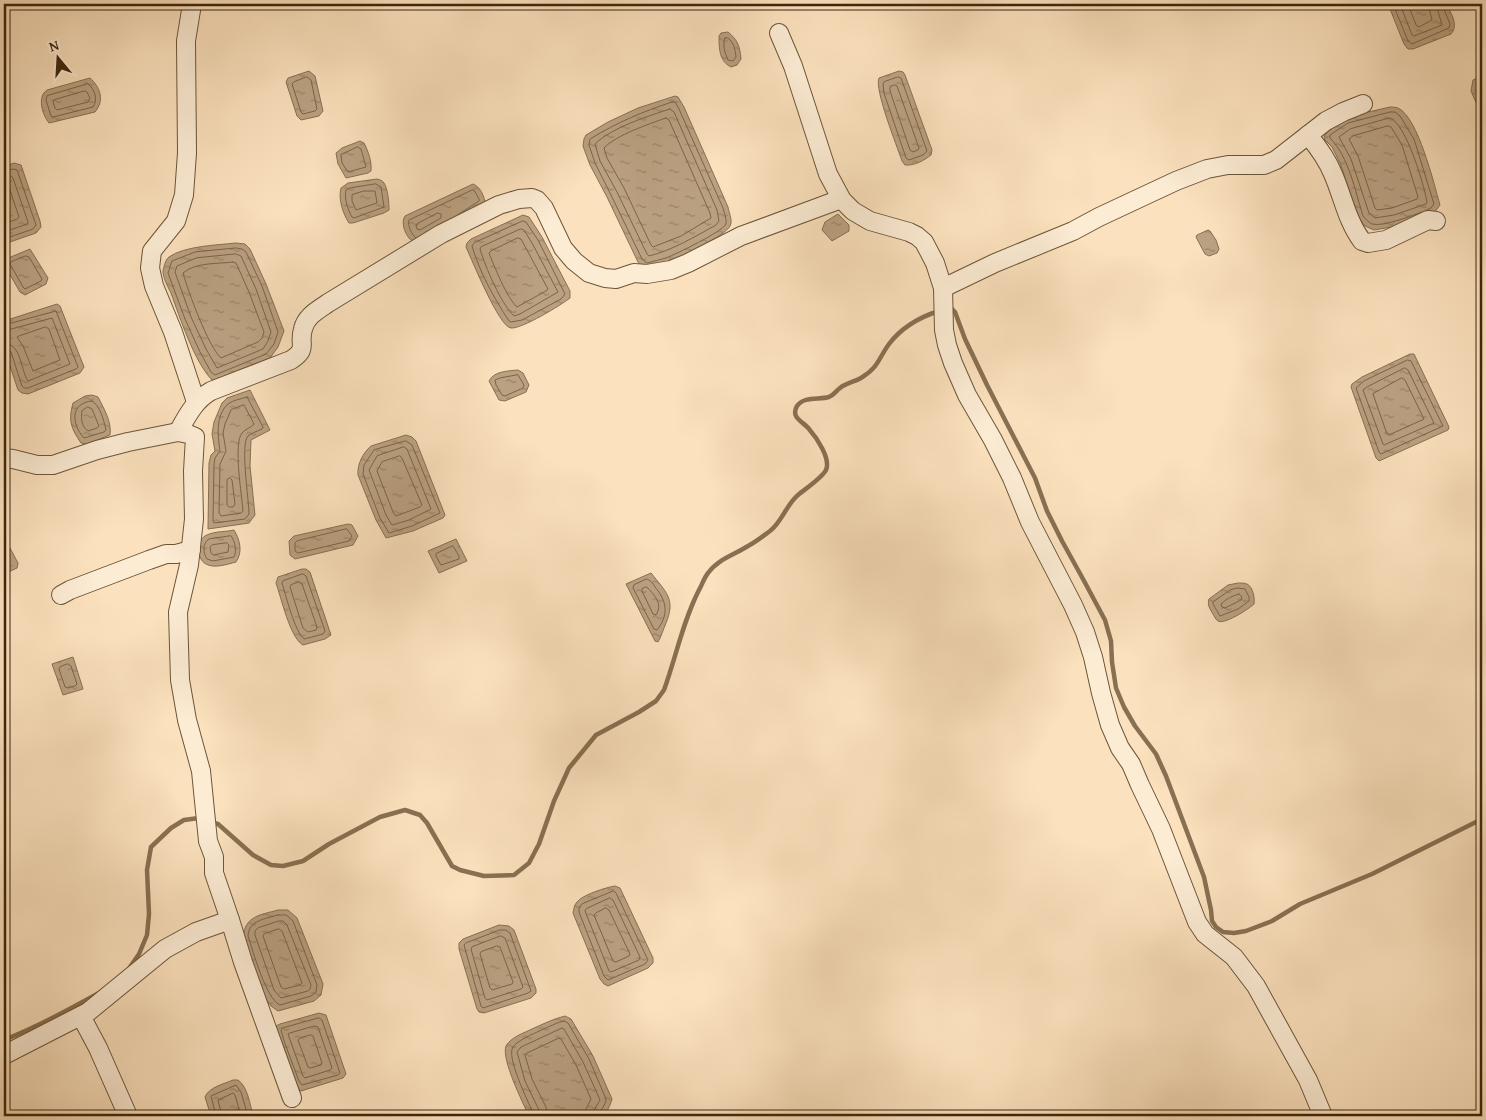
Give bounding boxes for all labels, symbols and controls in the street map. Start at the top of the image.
north arrow [32,32,82,82]
text: N [46,34,62,57]

